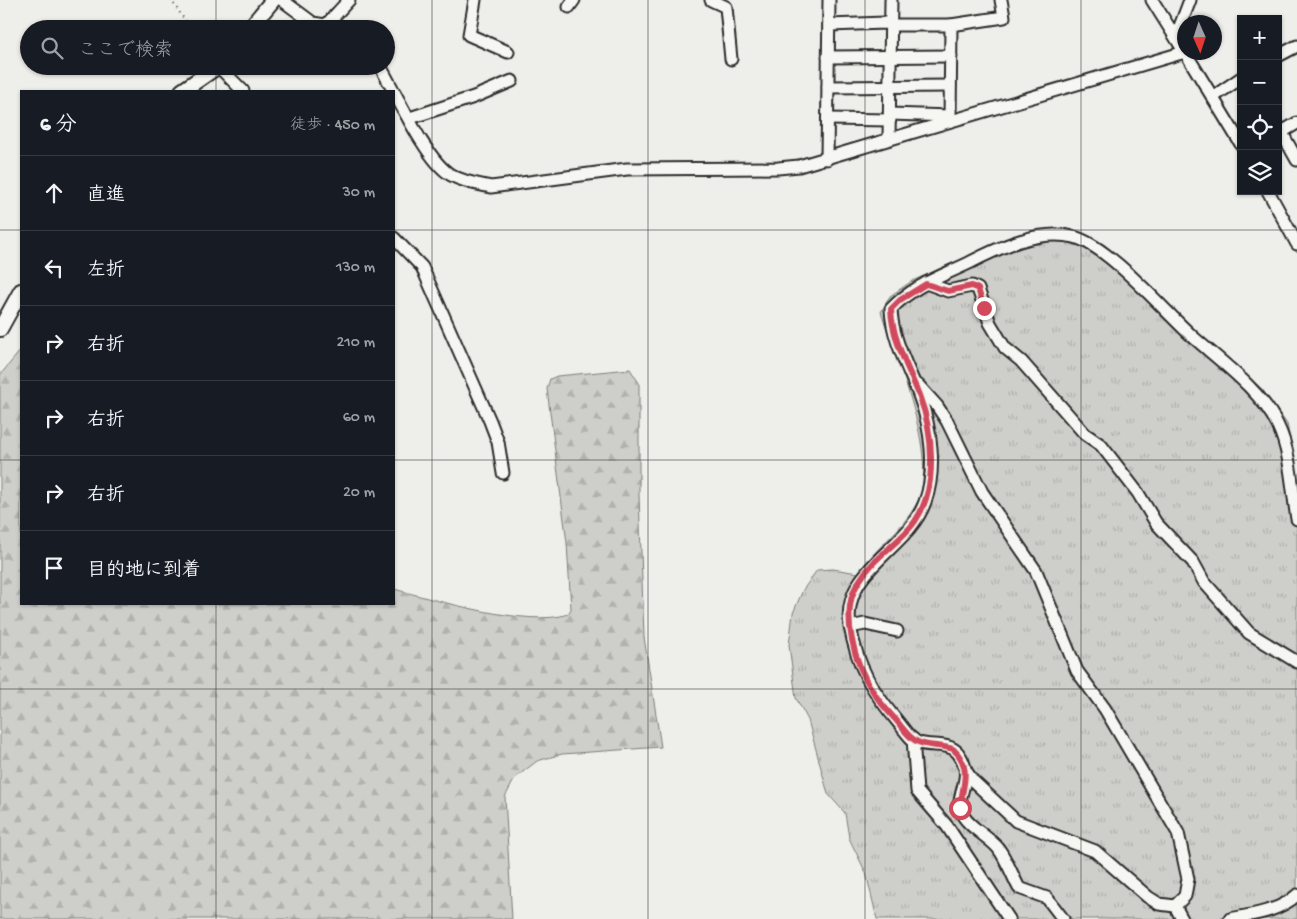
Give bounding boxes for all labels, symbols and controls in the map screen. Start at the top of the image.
north arrow [1177,15,1222,60]
map controls [1237,15,1282,195]
button: + [1237,15,1282,60]
search box [20,20,395,75]
icon: search [38,34,66,62]
text: ここで検索 [78,40,173,63]
button: − [1237,60,1282,105]
button: locate [1237,105,1282,150]
text: 6 分 [40,114,77,139]
text: 徒歩 · 450 m [290,117,375,136]
button: layers [1237,150,1282,195]
icon: ahead [40,179,68,207]
text: 30 m [342,184,375,203]
text: 直進 [87,185,125,208]
icon: left [40,254,68,282]
text: 130 m [336,259,375,278]
text: 左折 [87,260,125,283]
route end [973,297,996,320]
icon: right [40,329,68,357]
text: 210 m [336,334,375,353]
text: 右折 [87,335,125,358]
icon: right [40,404,68,432]
text: 60 m [343,409,375,428]
text: 右折 [87,410,125,433]
icon: right [40,479,68,507]
text: 20 m [343,484,375,503]
text: 右折 [87,485,125,508]
icon: arrive [40,554,68,582]
text: 目的地に到着 [87,560,201,583]
route start [949,797,972,820]

